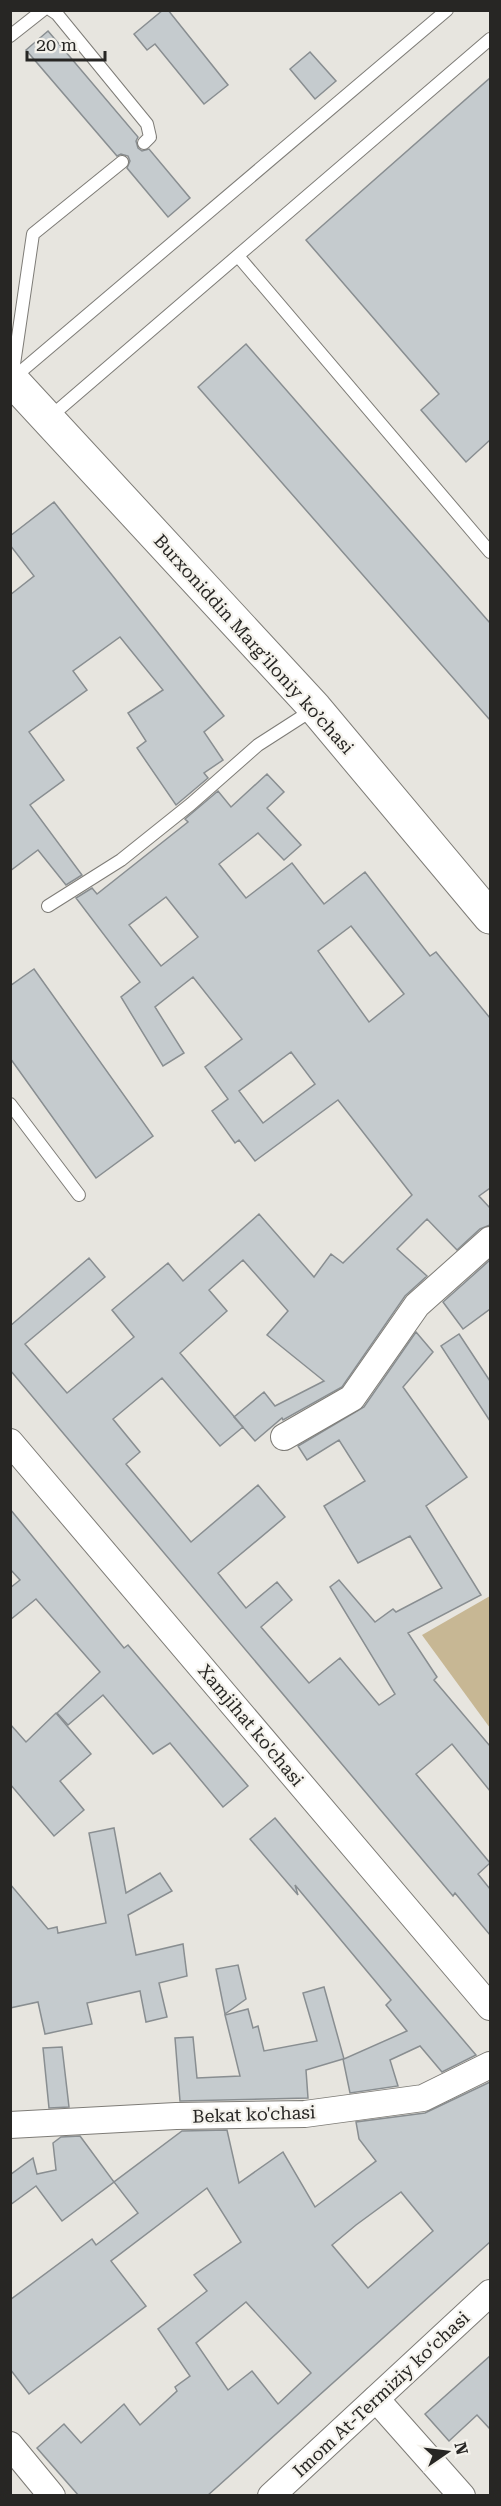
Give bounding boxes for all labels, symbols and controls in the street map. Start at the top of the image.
scale bar [27,24,105,62]
text: 20 m [36,34,77,55]
street label: Burxoniddin Marg’iloniy ko’chasi [150,530,358,758]
street label: Xamjihat ko'chasi [194,1660,308,1790]
street label: Bekat ko'chasi [192,2101,316,2127]
street label: Imom At-Termiziy koʻchasi [289,2307,474,2481]
north arrow [417,2422,477,2482]
text: N [450,2440,472,2457]

